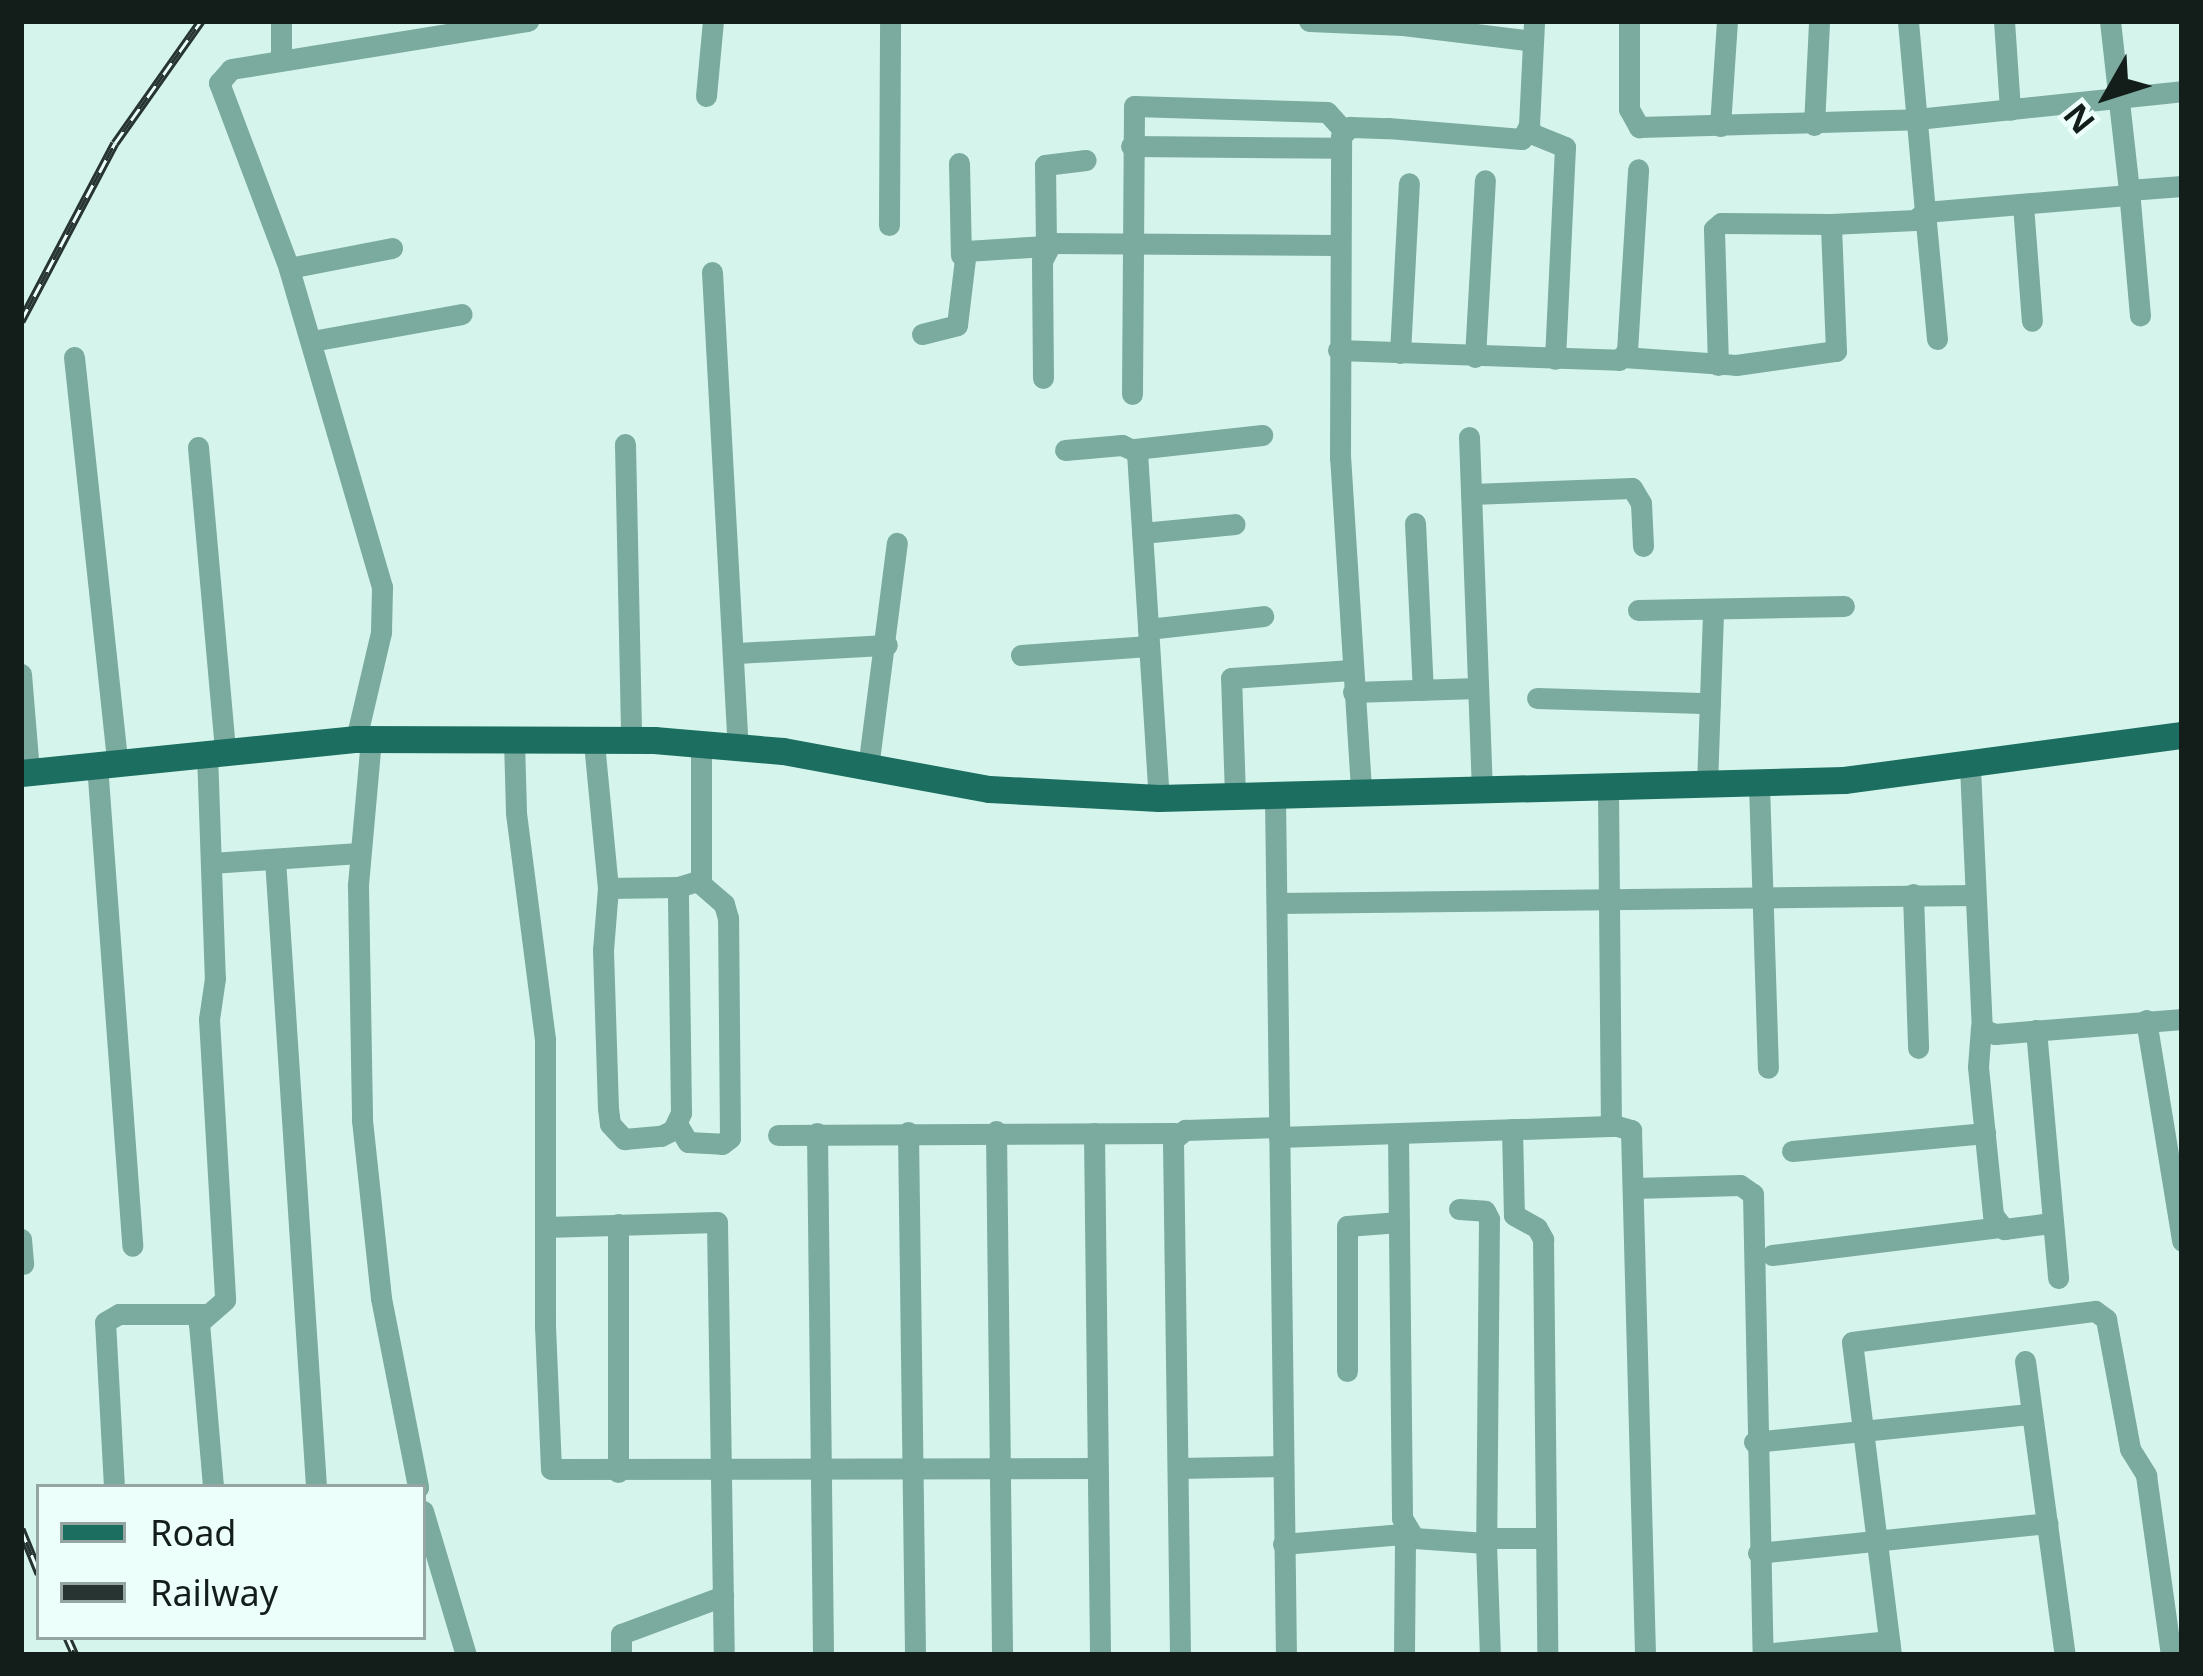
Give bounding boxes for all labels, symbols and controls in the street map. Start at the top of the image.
north arrow [2047,36,2167,156]
text: N [2053,94,2105,144]
legend [36,1484,426,1640]
text: Road [150,1508,237,1557]
text: Railway [150,1568,278,1617]

